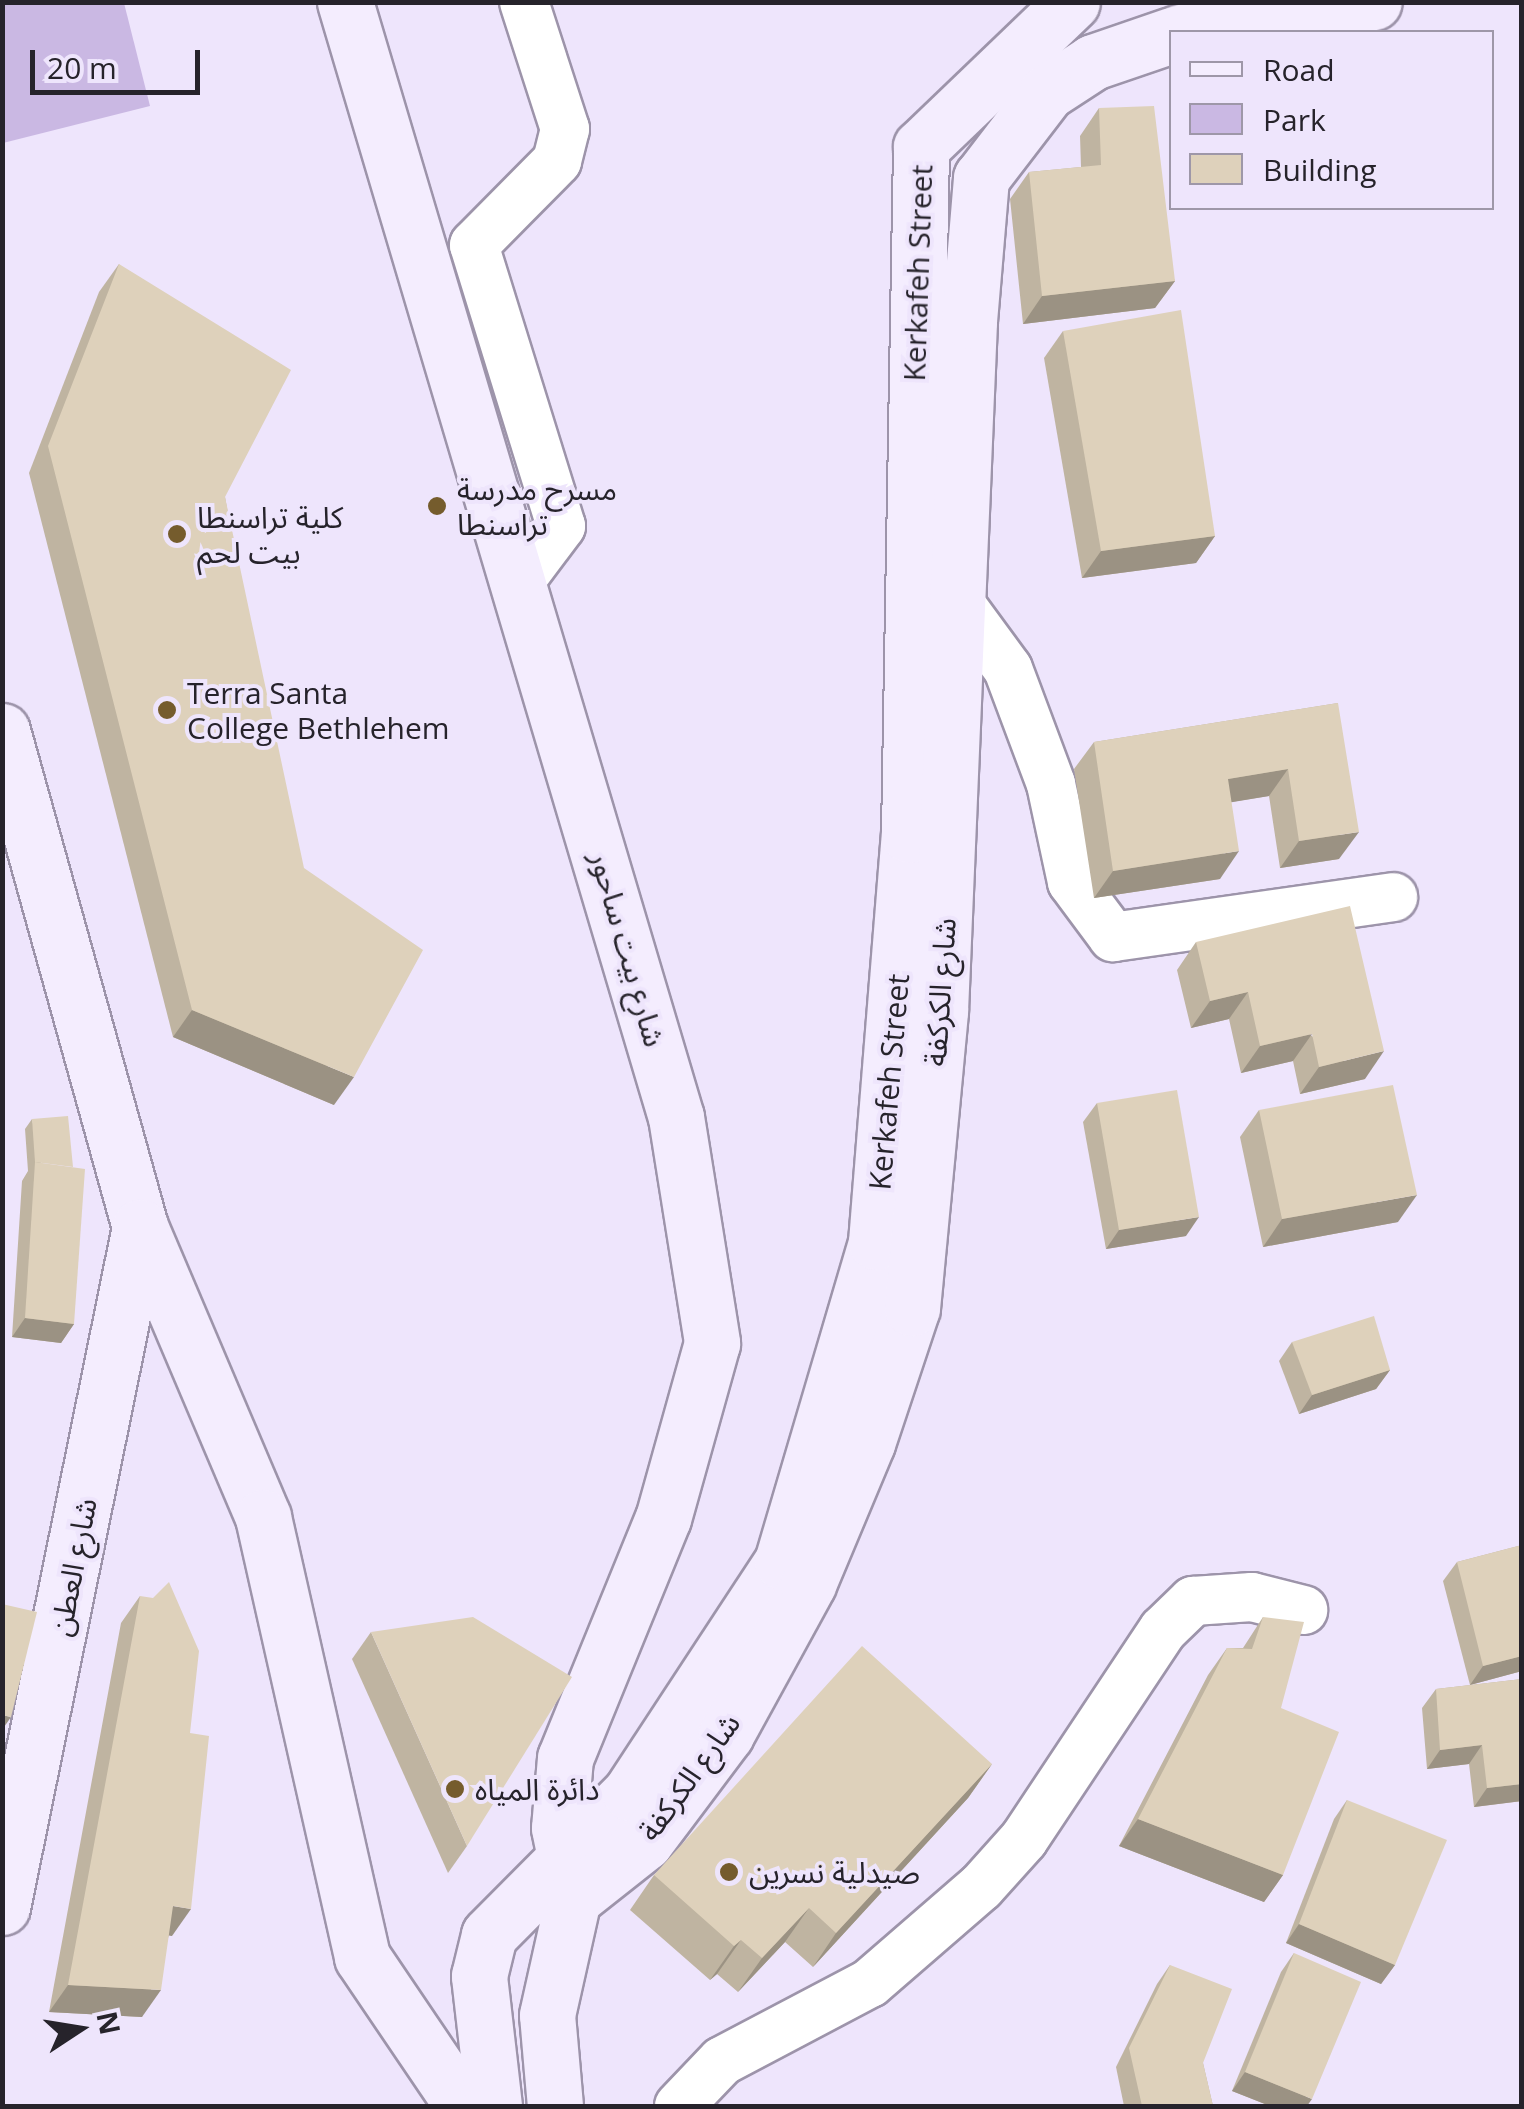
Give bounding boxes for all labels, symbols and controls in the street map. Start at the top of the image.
scale bar [35,30,205,92]
legend [1169,30,1494,210]
text: 20 m [47,47,117,88]
text: Road [1263,49,1335,90]
text: Park [1263,99,1326,140]
text: Building [1263,149,1377,190]
street label: Kerkafeh Street [896,164,940,382]
place label: مسرح مدرسة تراسنطا [457,471,617,542]
marker: مسرح مدرسة تراسنطا [426,495,448,517]
place label: كلية تراسنطا بيت لحم [197,499,343,570]
marker: كلية تراسنطا بيت لحم [166,523,188,545]
place label: Terra Santa College Bethlehem [187,675,450,746]
marker: Terra Santa College Bethlehem [156,699,178,721]
street label: شارع بيت ساحور [583,847,673,1051]
street label: شارع الكركفة [917,916,963,1068]
street label: Kerkafeh Street [862,972,916,1192]
street label: شارع العطن [42,1495,104,1639]
street label: شارع الكركفة [631,1706,747,1848]
place label: دائرة المياه [475,1771,599,1807]
marker: دائرة المياه [444,1778,466,1800]
place label: صيدلية نسرين [749,1854,920,1890]
marker: صيدلية نسرين [718,1861,740,1883]
north arrow [30,1979,130,2079]
text: N [88,2008,130,2038]

